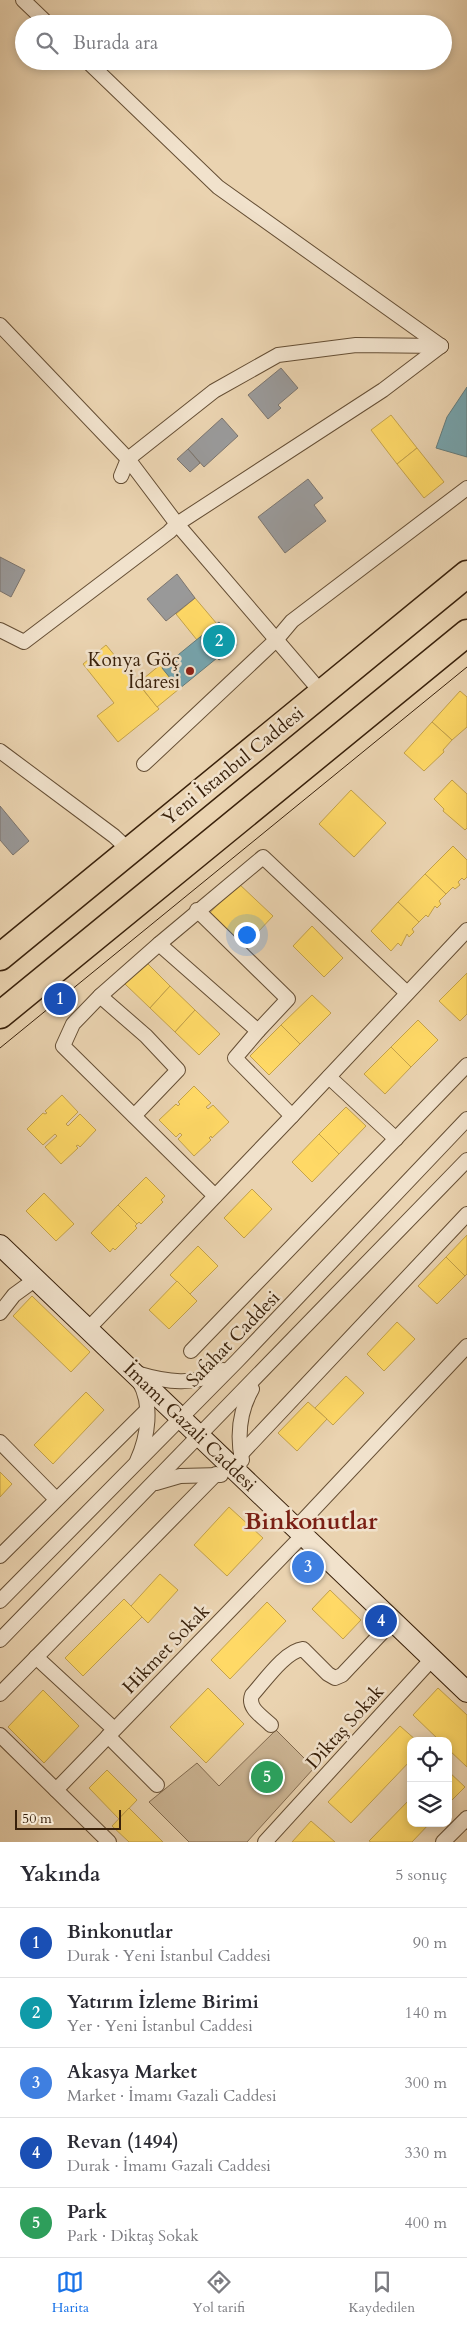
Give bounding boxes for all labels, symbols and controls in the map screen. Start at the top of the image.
search box [15,15,452,70]
icon: search [33,29,61,57]
text: Burada ara [73,30,158,56]
pin: 2 [203,622,235,660]
place label: Konya Göç İdaresi [87,647,180,695]
marker: Konya Göç İdaresi [184,665,196,677]
street label: Yeni İstanbul Caddesi [157,701,309,831]
your location [234,922,260,948]
pin: 1 [44,980,76,1018]
street label: Safahat Caddesi [180,1285,286,1393]
street label: İmamı Gazali Caddesi [118,1357,262,1497]
district label: Binkonutlar [244,1505,378,1538]
pin: 3 [292,1548,324,1586]
street label: Hikmet Sokak [117,1598,216,1700]
pin: 4 [365,1602,397,1640]
street label: Diktaş Sokak [300,1679,390,1775]
map controls [407,1737,452,1827]
button: locate [407,1737,452,1782]
pin: 5 [251,1758,283,1796]
button: layers [407,1782,452,1827]
scale bar [15,1807,121,1830]
text: 50 m [22,1809,52,1828]
text: Yakında [20,1860,100,1889]
text: 5 sonuç [395,1864,447,1886]
text: Binkonutlar [67,1919,173,1945]
text: 1 [32,1932,40,1954]
text: 90 m [413,1932,447,1954]
text: Durak · Yeni İstanbul Caddesi [67,1945,271,1967]
text: Yatırım İzleme Birimi [67,1989,259,2015]
text: 2 [32,2002,40,2024]
text: 140 m [405,2002,447,2024]
text: Yer · Yeni İstanbul Caddesi [67,2015,253,2037]
text: Akasya Market [67,2059,197,2085]
text: 3 [32,2072,40,2094]
text: 300 m [405,2072,447,2094]
text: Market · İmamı Gazali Caddesi [67,2085,276,2107]
text: Revan (1494) [67,2129,179,2155]
text: 4 [32,2142,40,2164]
text: 330 m [405,2142,447,2164]
text: Durak · İmamı Gazali Caddesi [67,2155,271,2177]
text: Park [67,2199,107,2225]
text: 5 [32,2212,40,2234]
text: 400 m [405,2212,447,2234]
text: Park · Diktaş Sokak [67,2225,199,2247]
tab: Harita [52,2268,89,2317]
tab: Yol tarifi [192,2268,245,2317]
tab: Kaydedilen [348,2268,415,2317]

